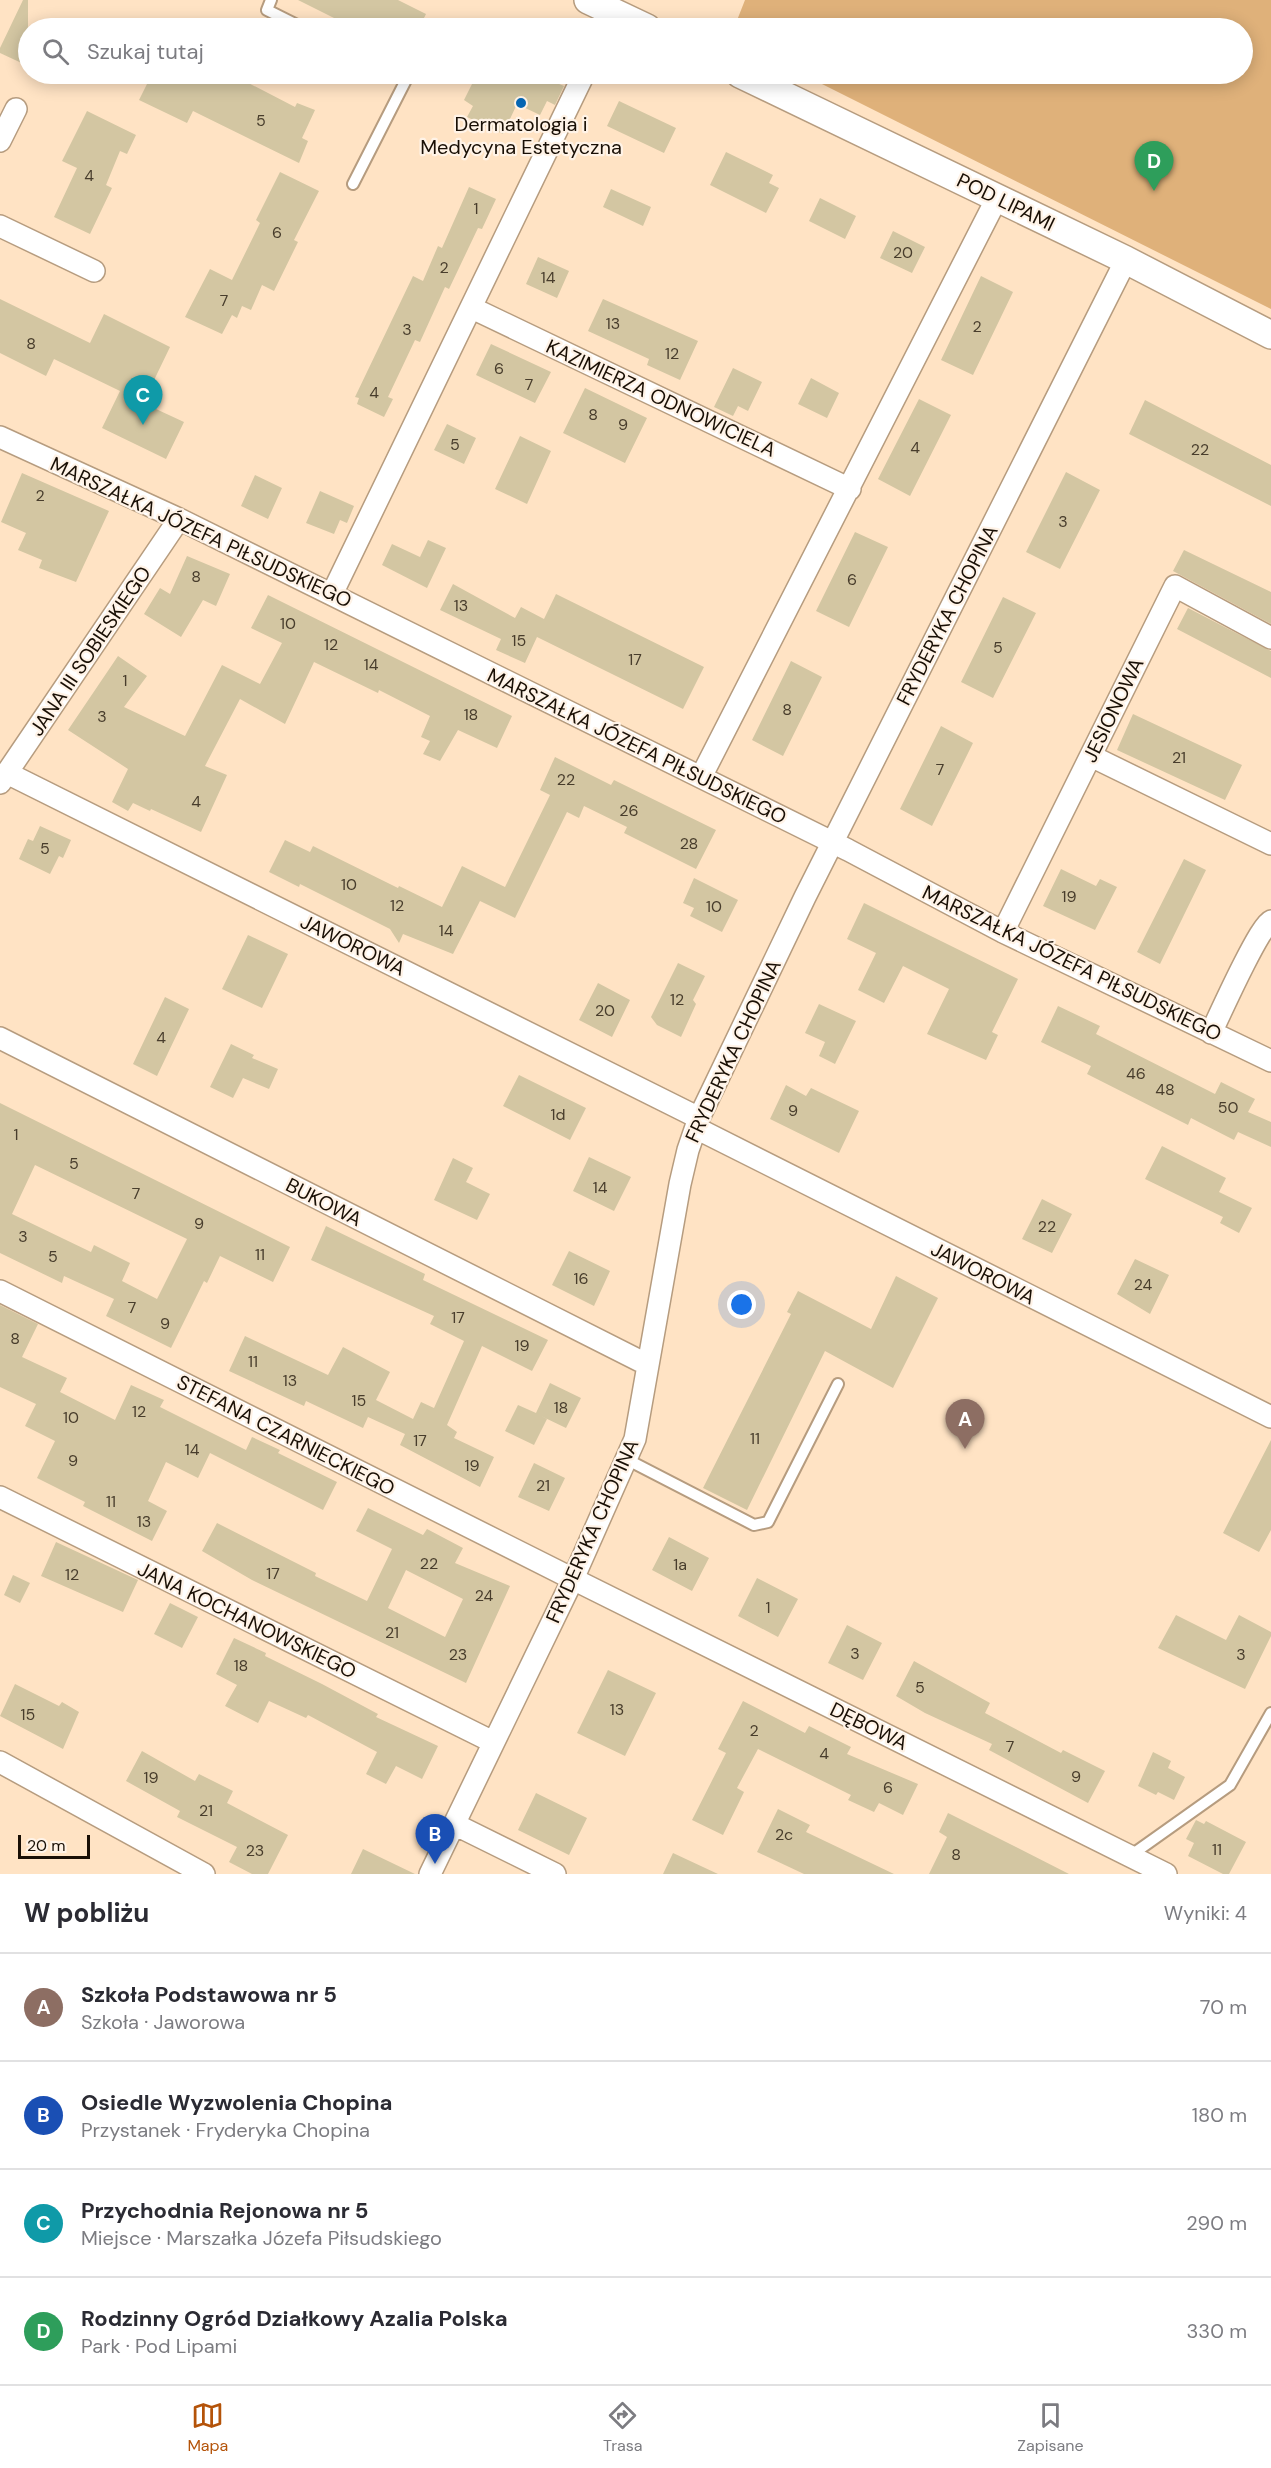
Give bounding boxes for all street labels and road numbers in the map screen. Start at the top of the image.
street label: POD LIPAMI [953,167,1059,237]
street label: KAZIMIERZA ODNOWICIELA [542,333,780,463]
street label: MARSZAŁKA JÓZEFA PIŁSUDSKIEGO [46,451,356,613]
street label: FRYDERYKA CHOPINA [890,521,1004,709]
street label: JANA III SOBIESKIEGO [23,561,157,741]
street label: JESIONOWA [1077,653,1149,767]
street label: MARSZAŁKA JÓZEFA PIŁSUDSKIEGO [483,662,791,830]
street label: MARSZAŁKA JÓZEFA PIŁSUDSKIEGO [918,879,1226,1047]
street label: JAWOROWA [296,908,410,982]
street label: FRYDERYKA CHOPINA [679,955,787,1147]
street label: BUKOWA [281,1172,367,1232]
street label: JAWOROWA [926,1236,1040,1310]
street label: STEFANA CZARNIECKIEGO [172,1369,400,1501]
street label: FRYDERYKA CHOPINA [540,1435,644,1627]
street label: JANA KOCHANOWSKIEGO [133,1556,361,1684]
street label: DĘBOWA [826,1696,912,1756]

